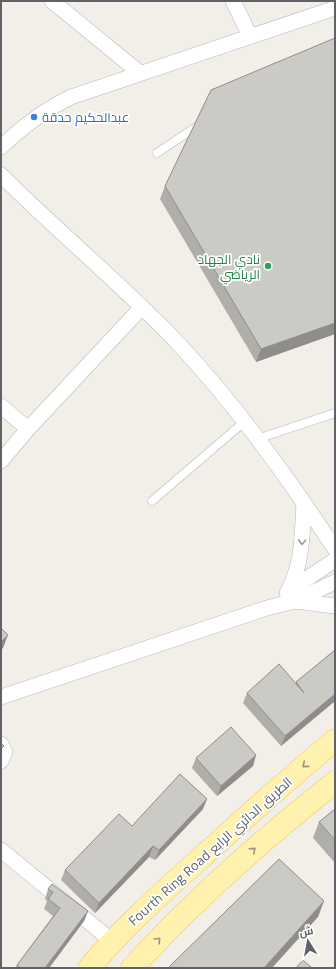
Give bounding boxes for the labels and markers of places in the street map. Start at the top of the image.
place label: عبدالحكيم حدقة [42,108,129,127]
marker: عبدالحكيم حدقة [29,112,39,122]
place label: نادي الجهاد الرياضي [198,250,260,285]
marker: نادي الجهاد الرياضي [263,261,273,271]

